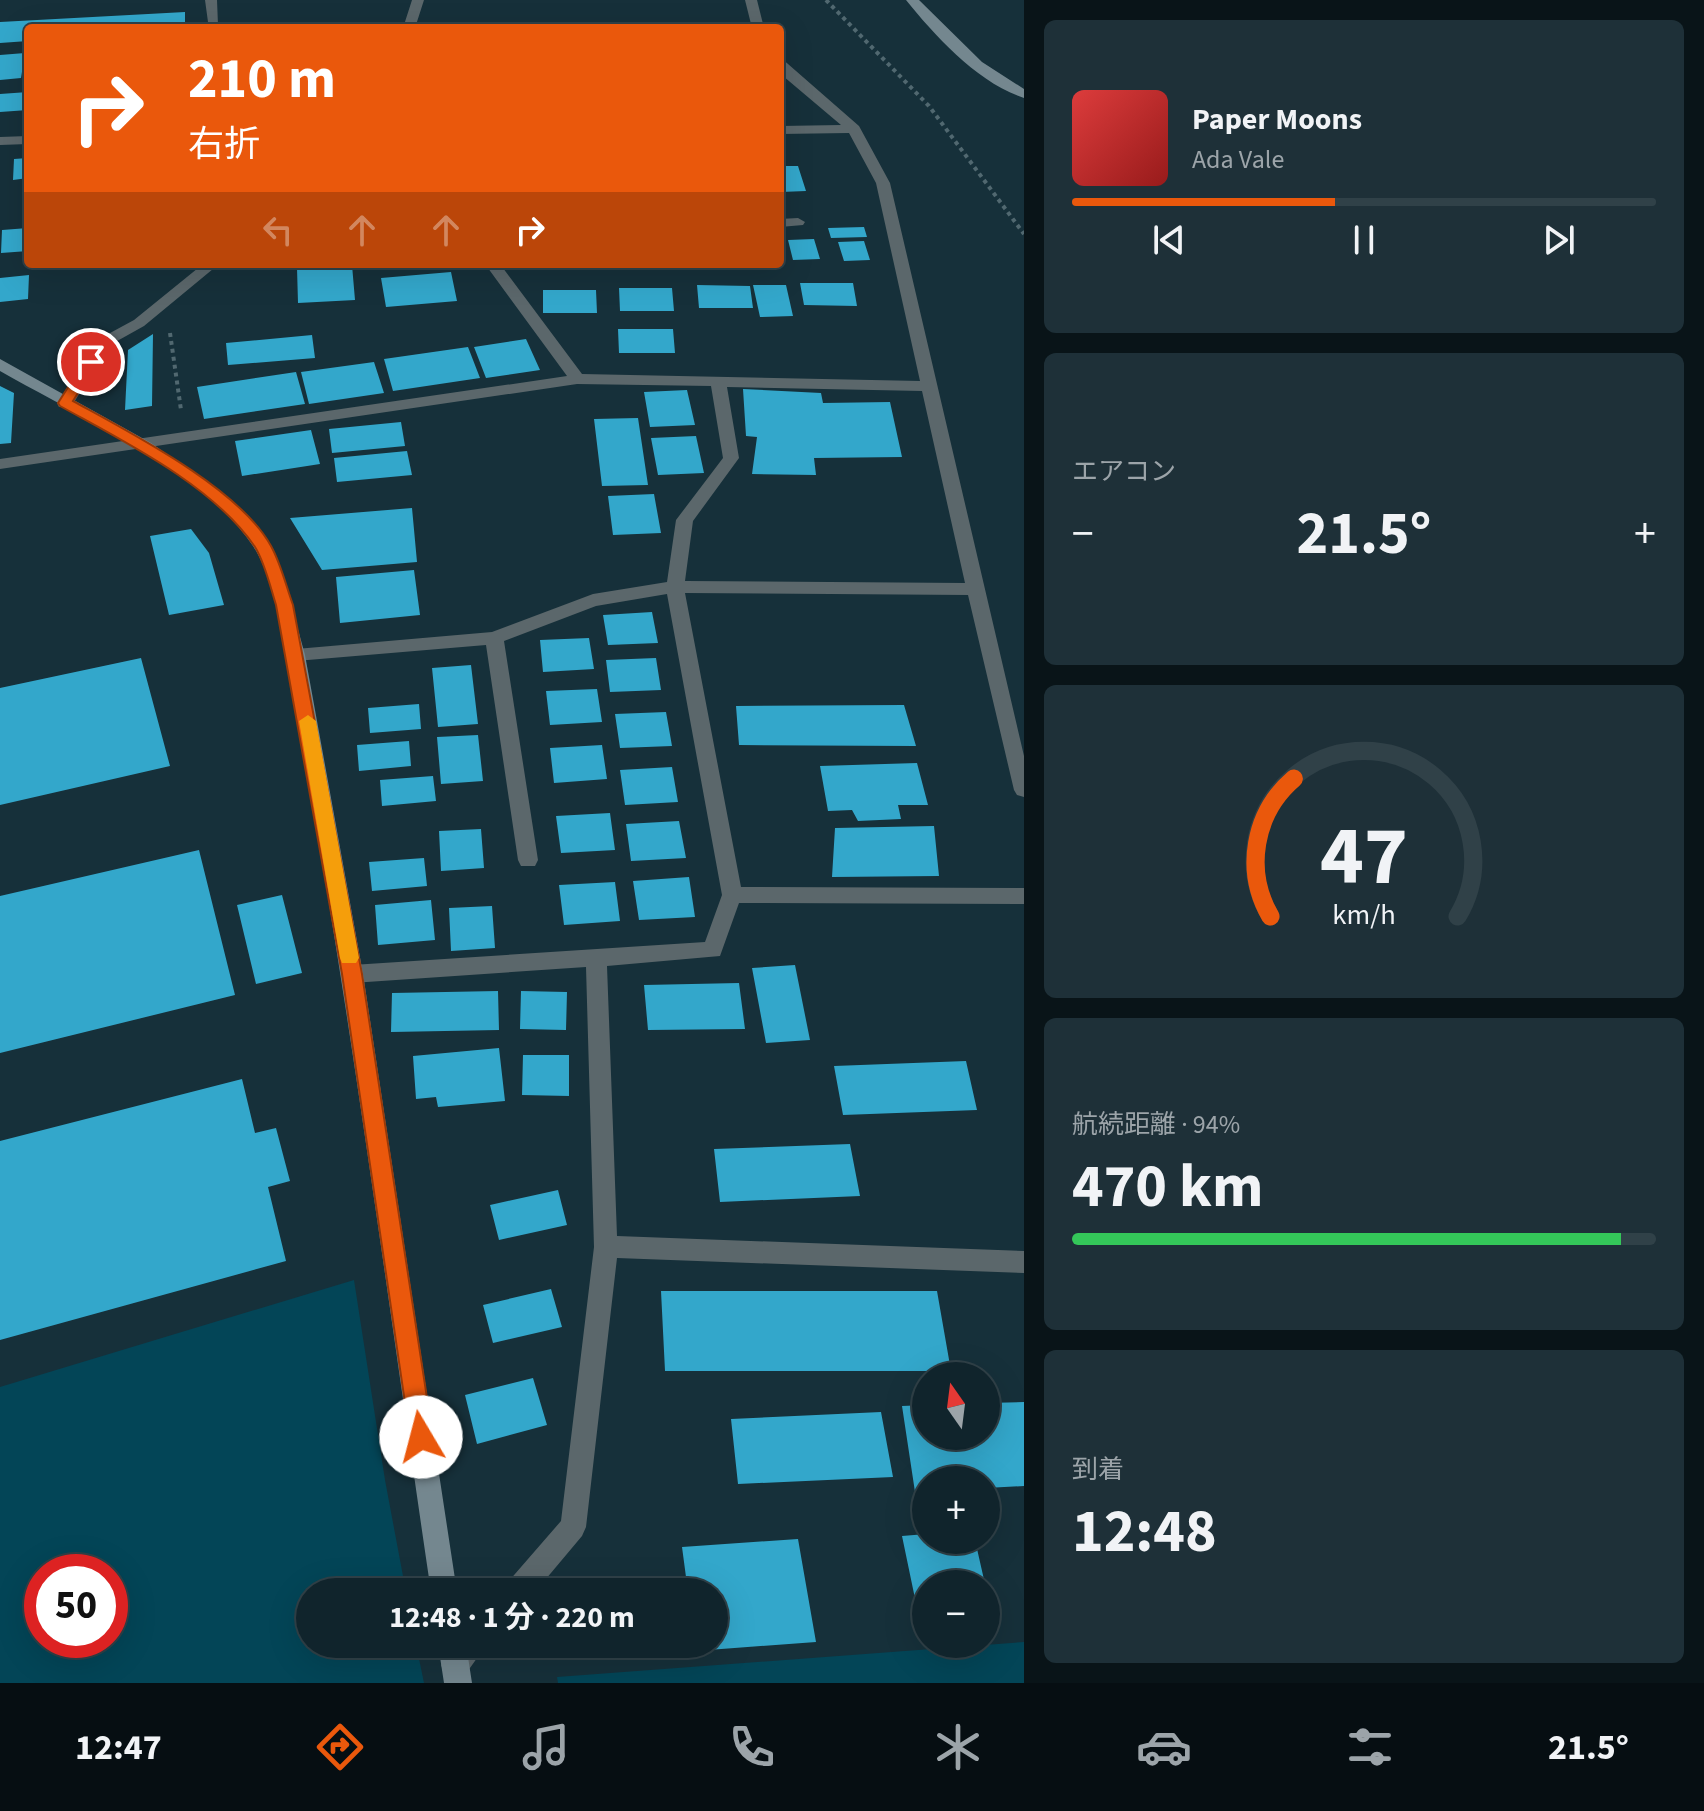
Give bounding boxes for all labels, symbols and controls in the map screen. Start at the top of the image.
text: 210 m [188,40,336,119]
icon: right [56,56,160,160]
text: Paper Moons [1192,98,1362,141]
text: 右折 [188,119,260,170]
text: Ada Vale [1192,141,1284,178]
icon: left [256,208,300,252]
icon: ahead [340,208,384,252]
icon: ahead [424,208,468,252]
icon: right [508,208,552,252]
icon: previous [1147,218,1191,262]
icon: pause [1342,218,1386,262]
icon: next [1537,218,1581,262]
pin [57,328,125,396]
icon: arrive [69,340,113,384]
text: エアコン [1072,453,1176,490]
text: 21.5° [1297,492,1431,577]
text: − [1072,503,1094,566]
text: + [1634,503,1656,566]
text: 47 [1320,798,1408,916]
text: km/h [1332,896,1396,936]
text: 航続距離 · 94% [1072,1106,1240,1143]
text: 470 km [1072,1145,1263,1230]
north arrow [912,1362,1000,1450]
map controls [912,1362,1000,1658]
position arrow [379,1395,463,1479]
text: 到着 [1072,1451,1124,1488]
button: + [912,1466,1000,1554]
text: 12:48 [1072,1490,1217,1575]
speed limit sign: 50 [24,1554,128,1658]
button: − [912,1570,1000,1658]
text: 12:48 · 1 分 · 220 m [389,1596,635,1639]
icon: directions [312,1719,368,1775]
icon: music [518,1719,574,1775]
icon: phone [724,1719,780,1775]
icon: climate [930,1719,986,1775]
icon: car [1136,1719,1192,1775]
icon: filters [1342,1719,1398,1775]
text: 12:47 [75,1722,162,1773]
text: 21.5° [1548,1722,1629,1773]

